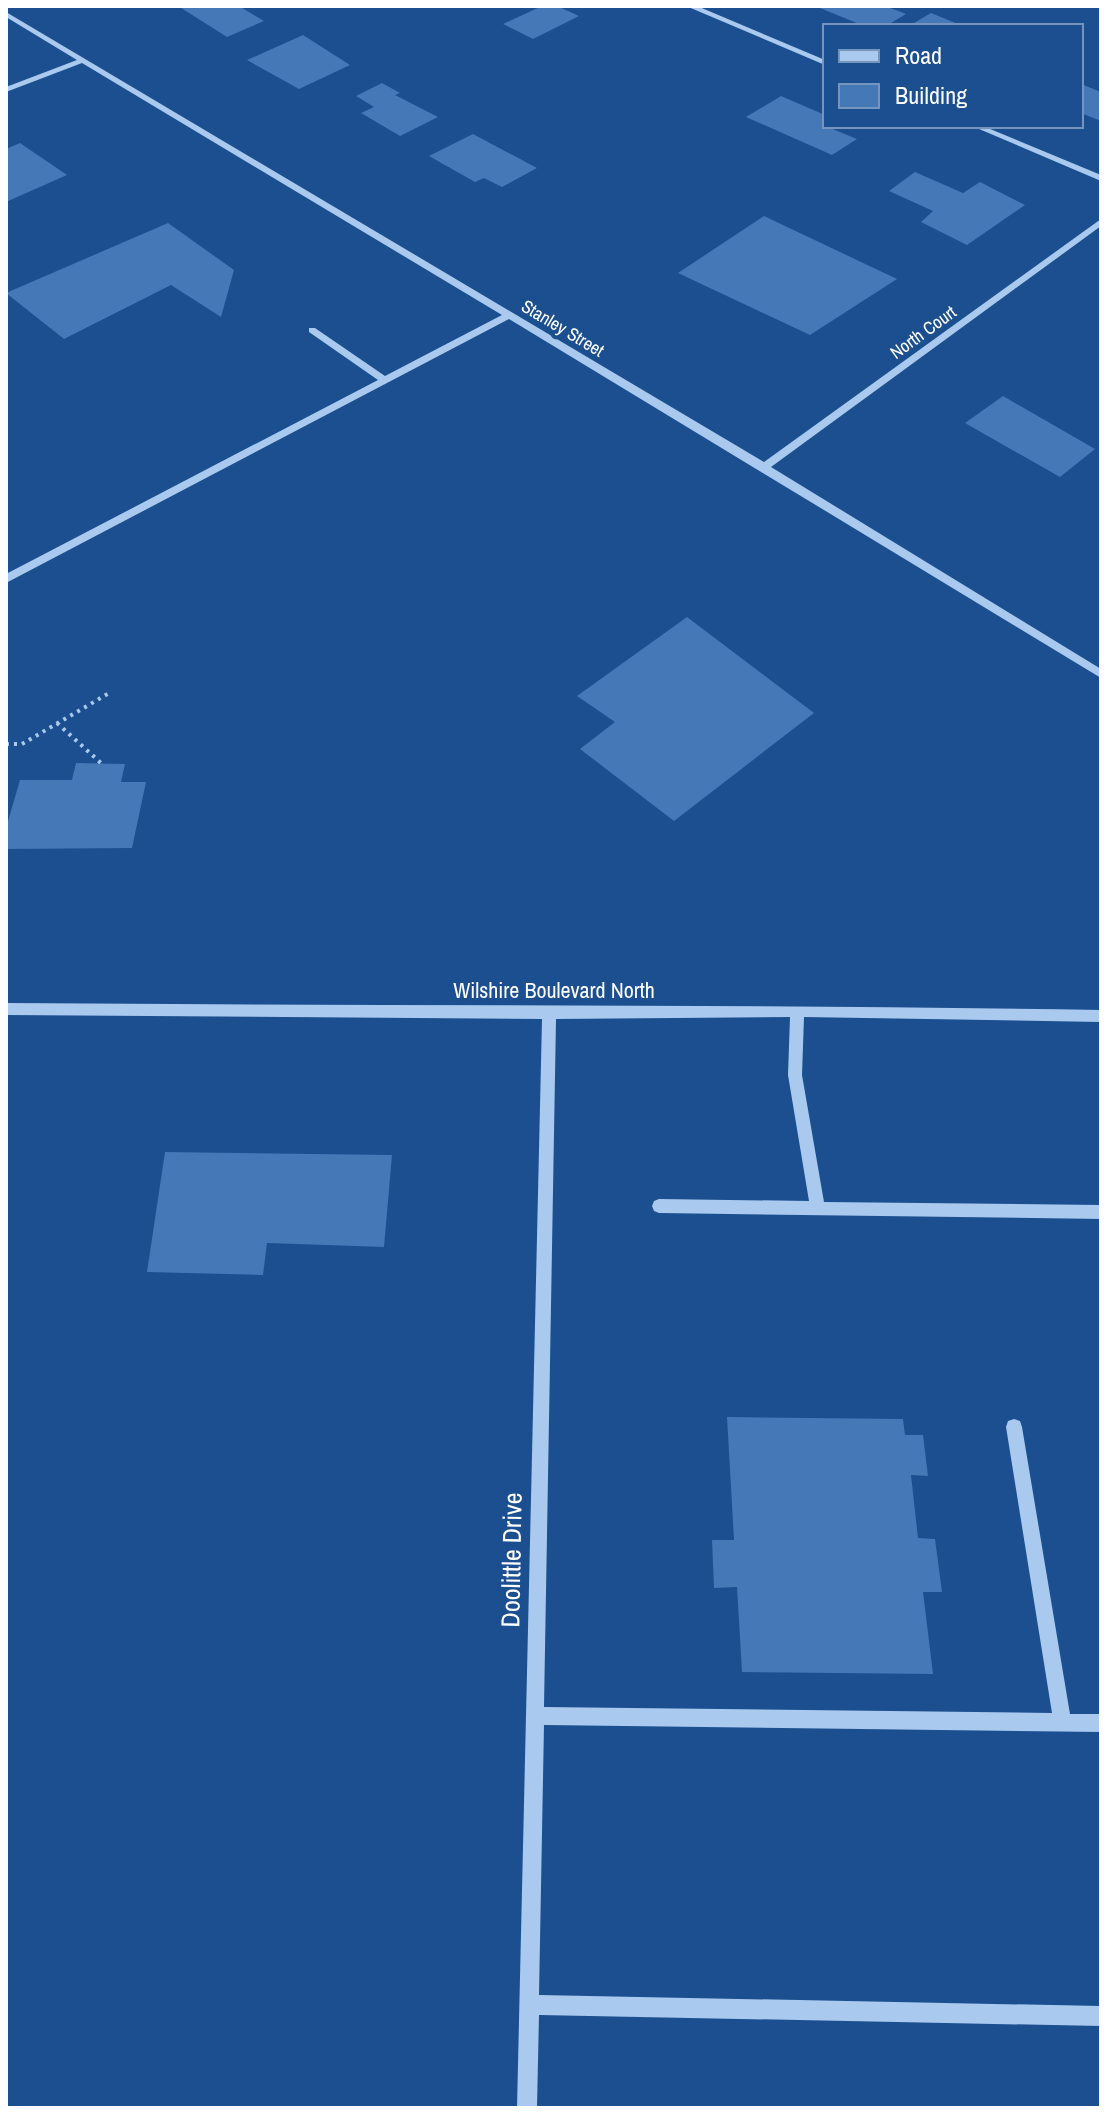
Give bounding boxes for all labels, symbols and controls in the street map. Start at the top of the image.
legend [823,24,1083,128]
text: Road [895,39,942,71]
text: Building [895,79,967,111]
street label: Stanley Street [517,293,609,363]
street label: North Court [885,299,961,365]
street label: Wilshire Boulevard North [453,975,655,1005]
street label: Doolittle Drive [492,1492,530,1628]

